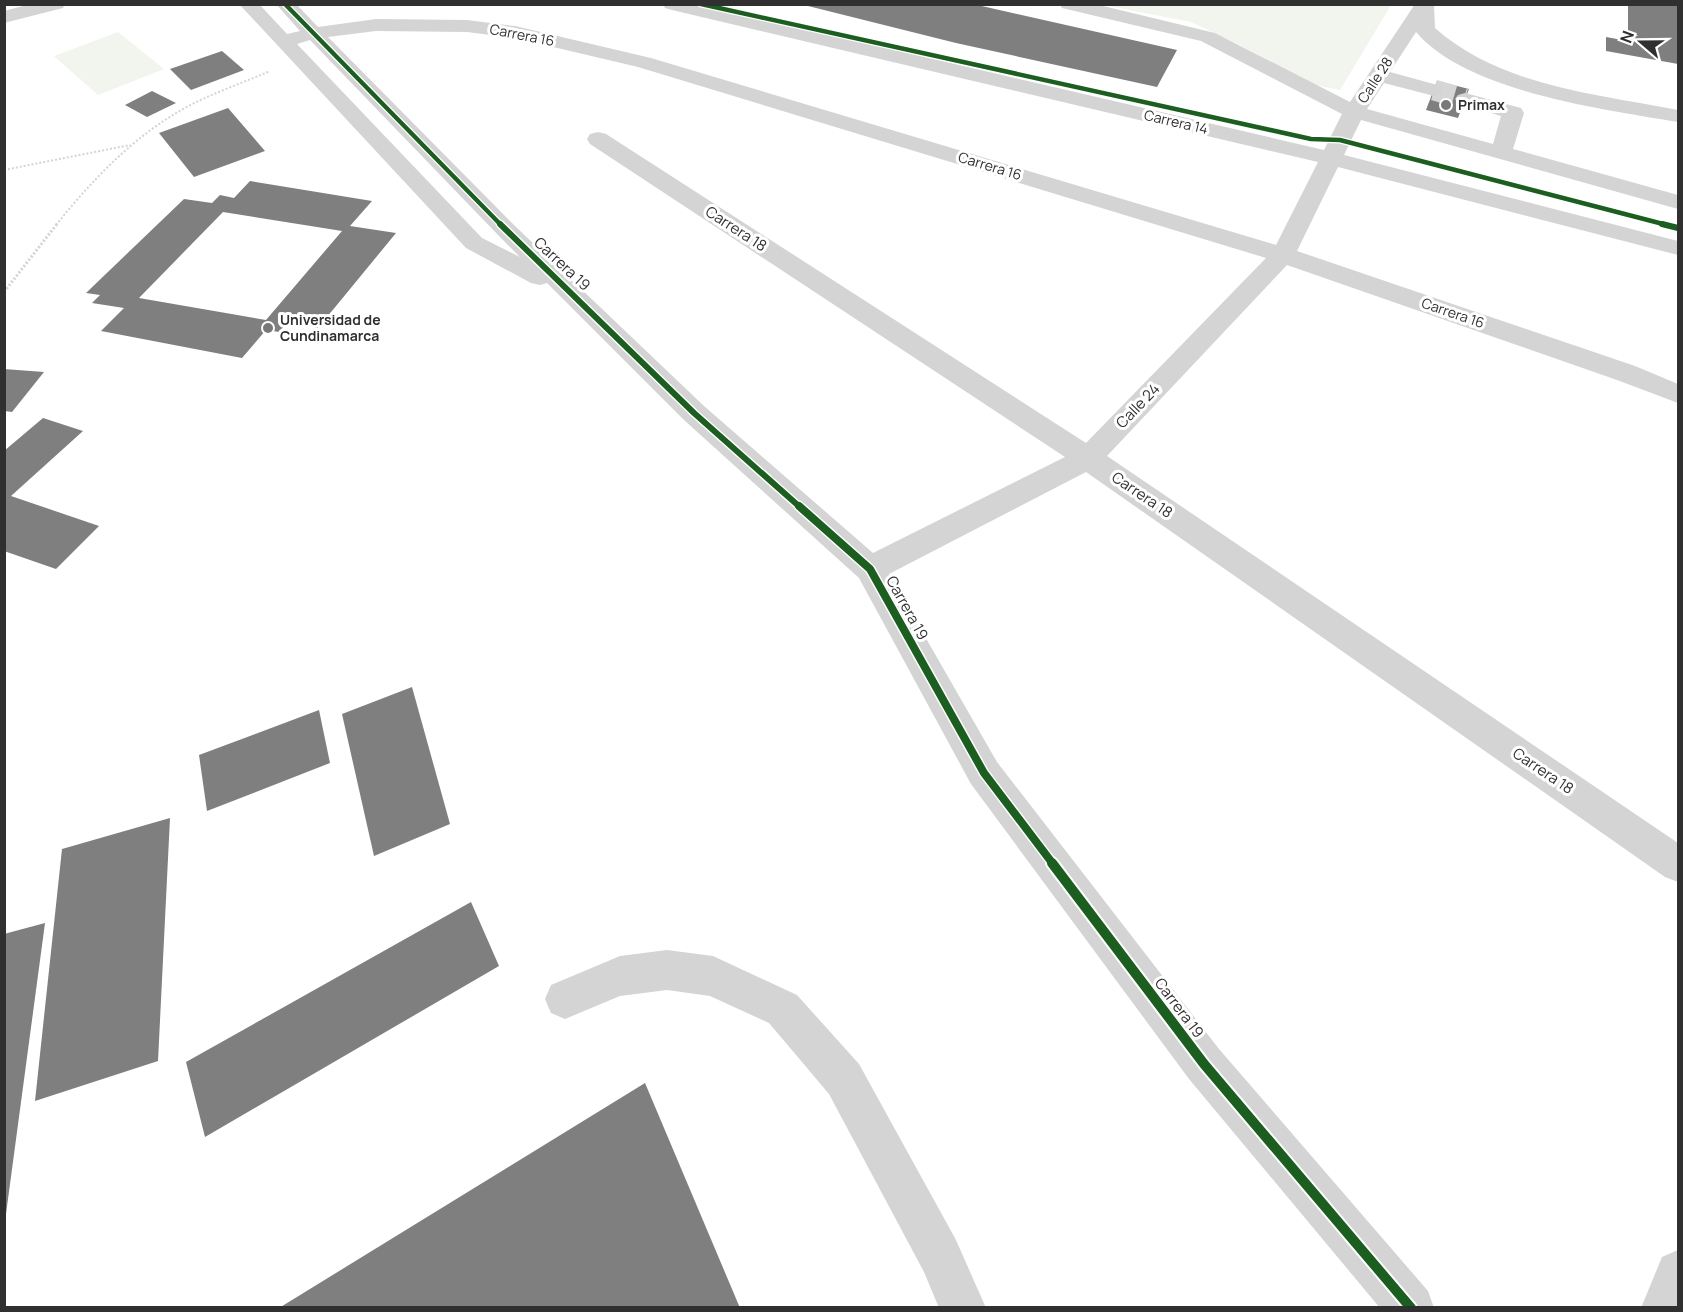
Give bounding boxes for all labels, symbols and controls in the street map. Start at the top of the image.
north arrow [1611,12,1671,72]
street label: Carrera 16 [488,19,556,50]
text: N [1615,28,1639,46]
street label: Calle 28 [1353,53,1397,106]
place label: Primax [1458,95,1505,114]
marker: Primax [1439,98,1453,112]
street label: Carrera 14 [1142,105,1210,138]
street label: Carrera 16 [956,147,1024,184]
street label: Carrera 18 [701,201,771,256]
street label: Carrera 19 [530,232,595,295]
street label: Carrera 16 [1419,293,1487,332]
place label: Universidad de Cundinamarca [280,310,381,345]
marker: Universidad de Cundinamarca [261,321,275,335]
street label: Calle 24 [1111,378,1164,433]
street label: Carrera 18 [1108,466,1177,523]
street label: Carrera 19 [881,572,934,644]
street label: Carrera 18 [1509,742,1578,799]
street label: Carrera 19 [1150,973,1209,1042]

